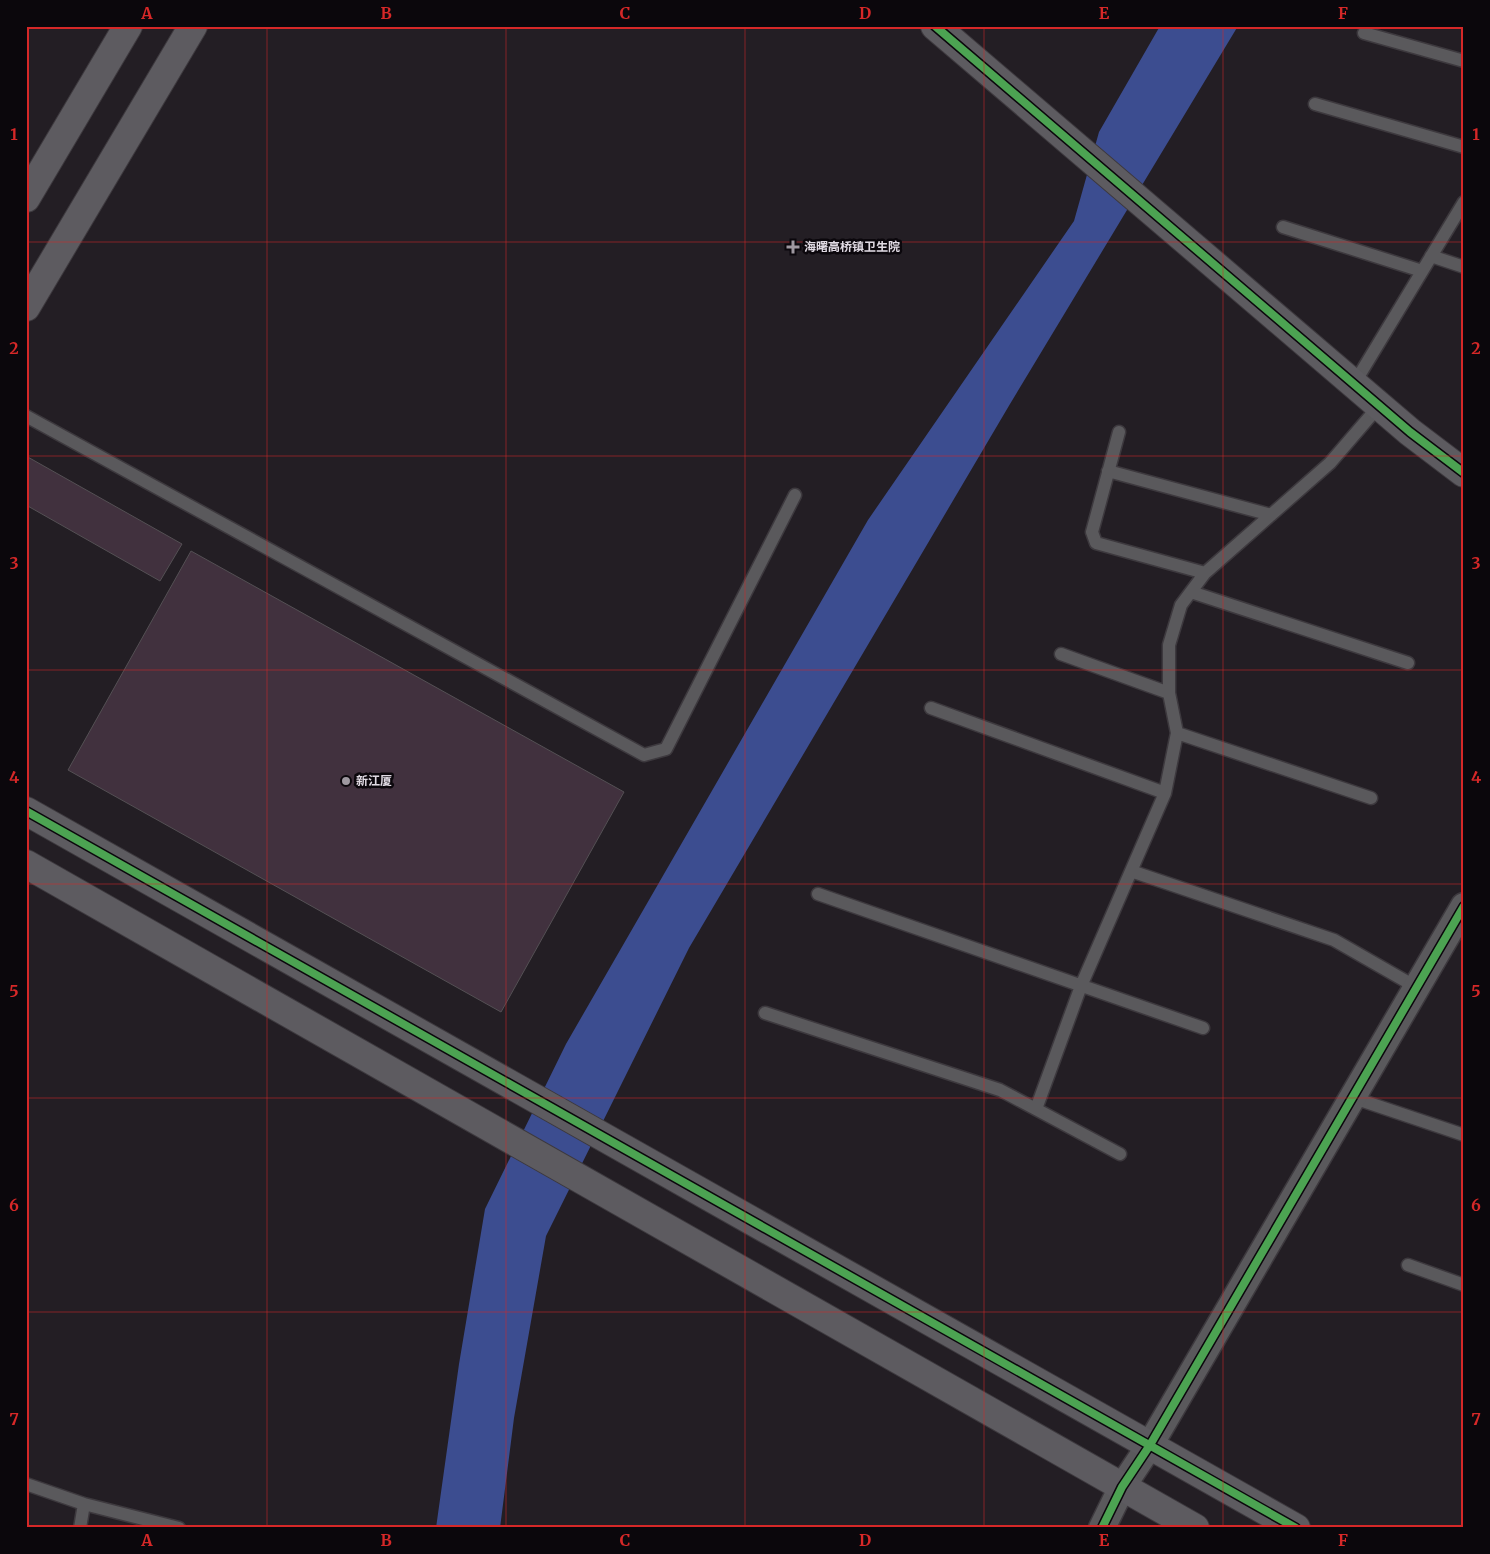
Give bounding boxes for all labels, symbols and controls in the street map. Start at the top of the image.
text: A [140,3,153,23]
text: B [380,3,392,23]
text: C [620,3,630,23]
text: D [859,3,871,23]
text: E [1099,3,1110,23]
text: F [1338,3,1348,23]
text: 1 [10,124,18,144]
text: 1 [1472,124,1480,144]
place label: 海曙高桥镇卫生院 [804,239,900,254]
marker: 海曙高桥镇卫生院 [786,240,800,254]
text: 2 [9,338,19,358]
text: 2 [1471,338,1481,358]
text: 3 [9,553,19,573]
text: 3 [1471,553,1481,573]
text: 4 [9,767,19,787]
text: 4 [1471,767,1481,787]
place label: 新江厦 [356,773,392,788]
marker: 新江厦 [340,775,352,787]
text: 5 [9,981,19,1001]
text: 5 [1471,981,1481,1001]
text: 6 [9,1195,19,1215]
text: 6 [1471,1195,1481,1215]
text: 7 [9,1409,19,1429]
text: 7 [1471,1409,1481,1429]
text: A [140,1530,153,1550]
text: B [380,1530,392,1550]
text: C [620,1530,630,1550]
text: D [859,1530,871,1550]
text: E [1099,1530,1110,1550]
text: F [1338,1530,1348,1550]

